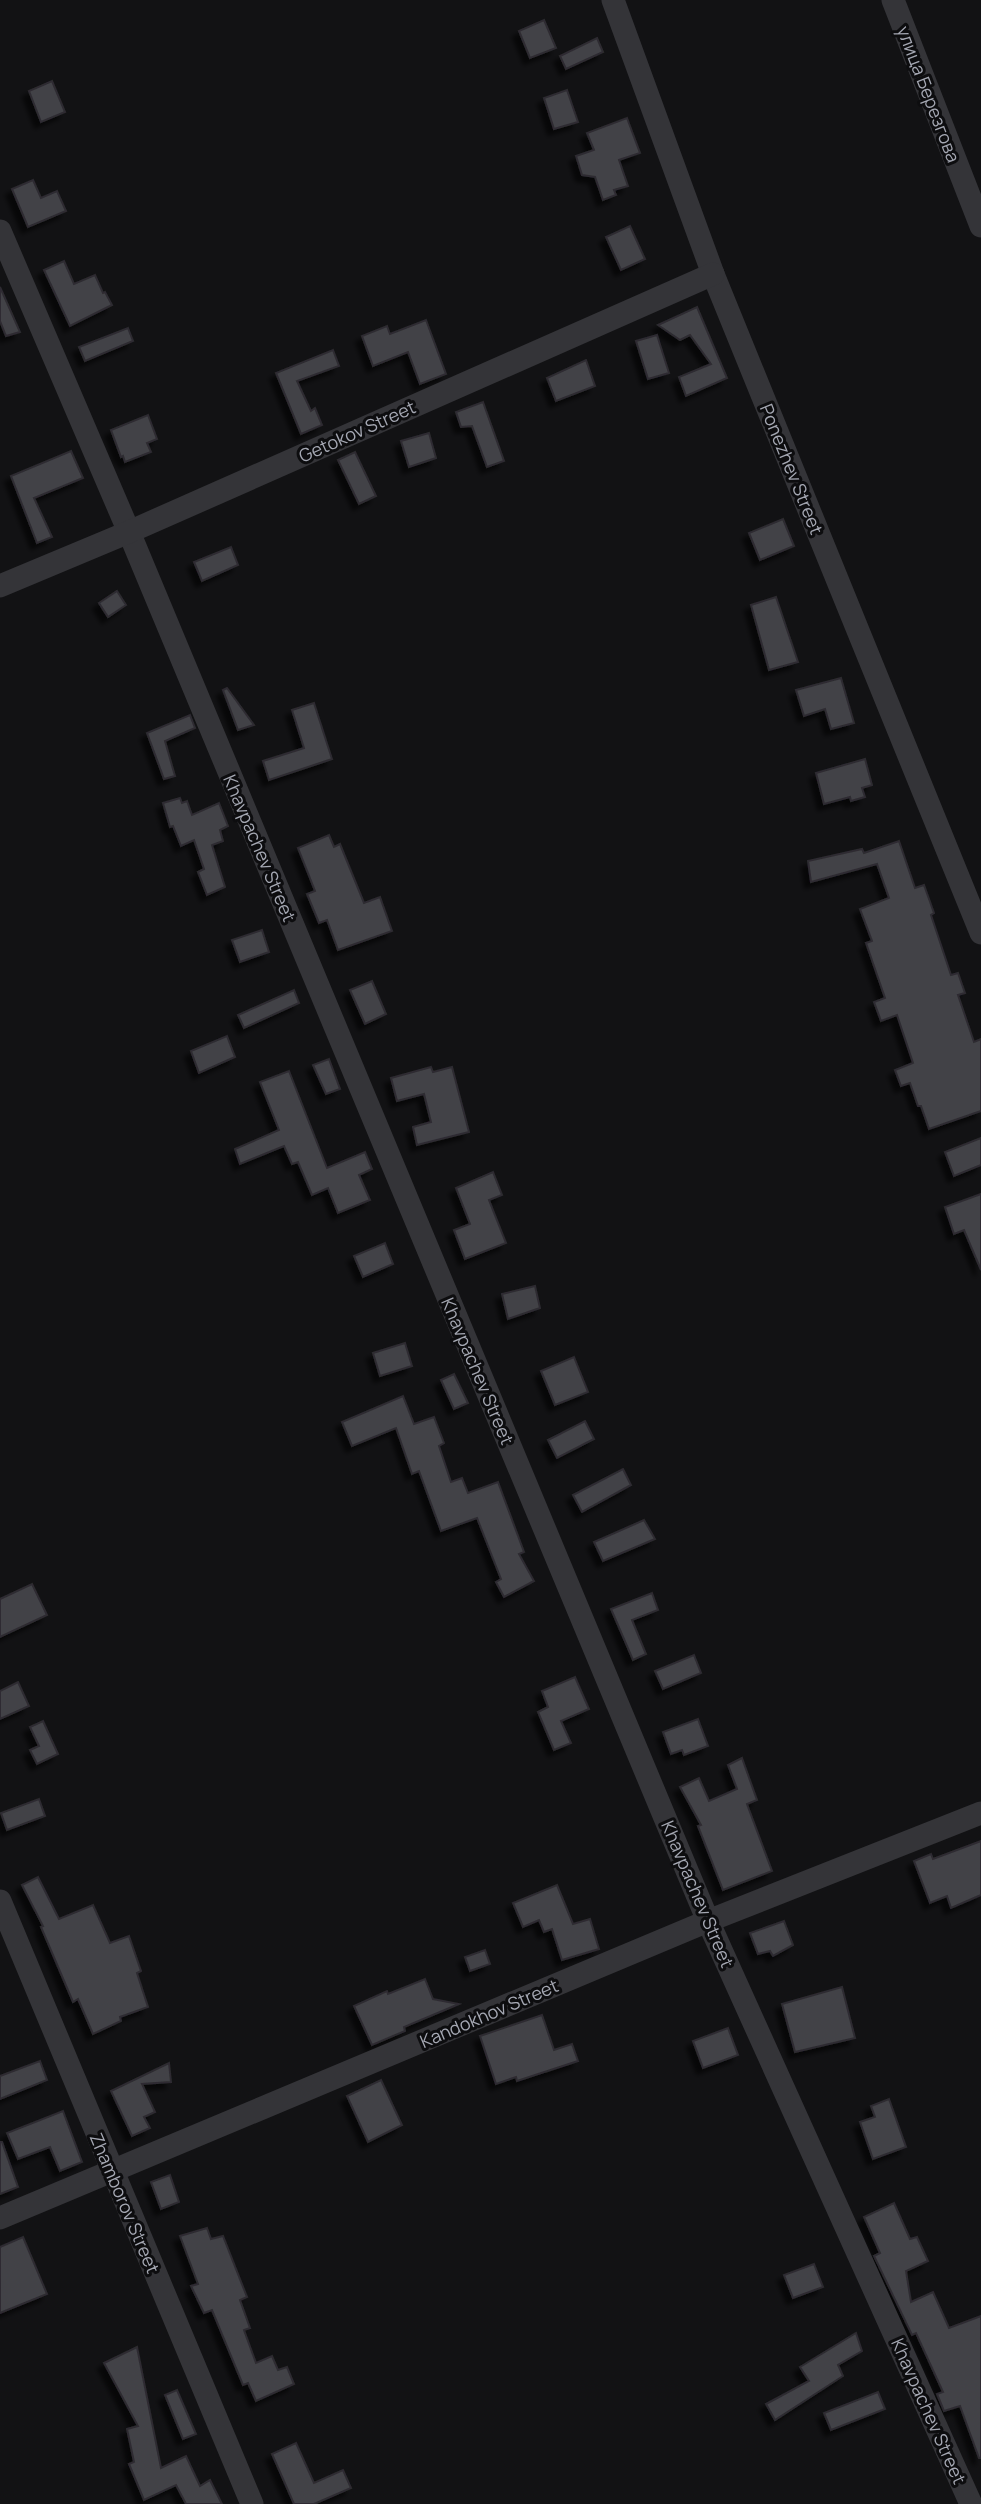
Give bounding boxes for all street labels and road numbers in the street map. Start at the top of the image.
street label: улица Березгова [892,22,966,166]
street label: Getokov Street [295,395,419,467]
street label: Ponezhev Street [755,400,829,538]
street label: Khavpachev Street [218,771,302,925]
street label: Khavpachev Street [436,1294,520,1448]
street label: Khavpachev Street [656,1817,740,1971]
street label: Kandokhov Street [416,1973,562,2053]
street label: Zhamborov Street [85,2129,165,2277]
street label: Khavpachev Street [886,2334,972,2488]

